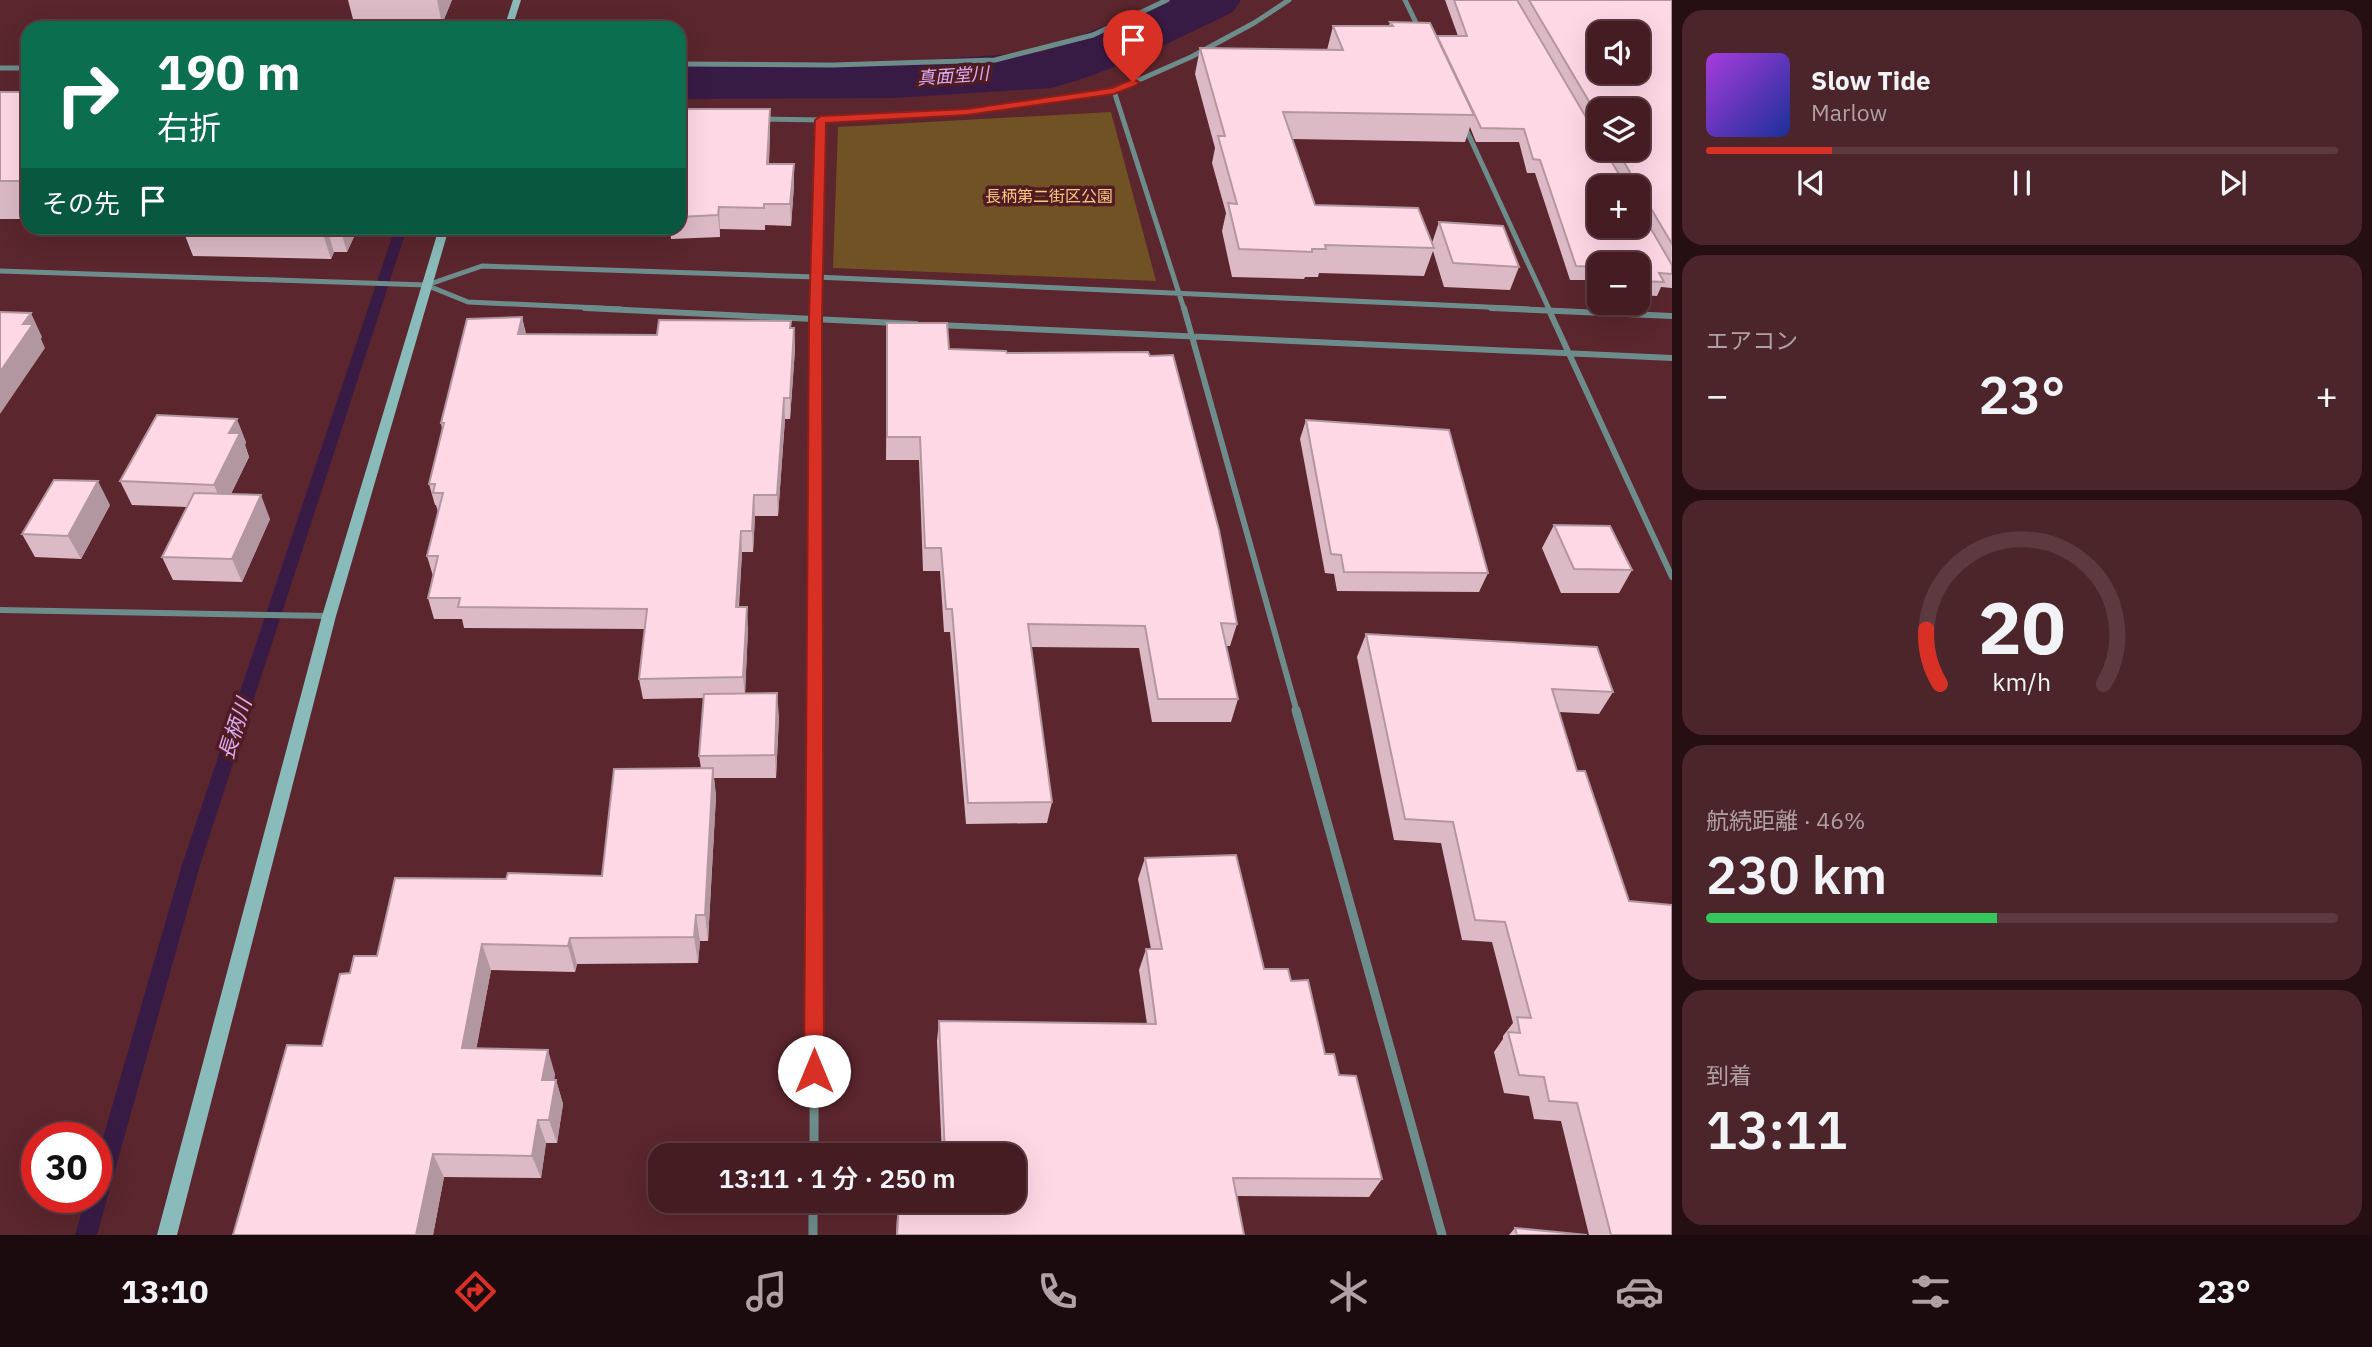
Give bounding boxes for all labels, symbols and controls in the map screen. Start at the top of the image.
pin [1103,10,1163,82]
icon: arrive [1114,21,1152,59]
map controls [1587,21,1650,315]
button: sound [1587,21,1650,84]
text: 190 m [157,40,301,103]
icon: right [42,49,133,140]
water label: 真面堂川 [916,61,992,89]
text: Slow Tide [1811,63,1931,97]
text: Marlow [1811,97,1887,127]
button: layers [1587,98,1650,161]
text: 右折 [157,106,221,148]
icon: previous [1792,164,1830,202]
icon: pause [2003,164,2041,202]
icon: next [2214,164,2252,202]
button: + [1587,175,1650,238]
icon: arrive [134,182,172,220]
text: その先 [42,186,120,220]
park label: 長柄第二街区公園 [985,186,1113,206]
button: − [1587,252,1650,315]
text: エアコン [1706,325,1798,355]
text: 23° [1979,361,2065,428]
text: − [1706,370,1729,419]
text: + [2315,370,2338,419]
text: 20 [1978,579,2066,674]
text: km/h [1993,664,2051,697]
water label: 長柄川 [211,693,258,763]
text: 航続距離 · 46% [1706,805,1865,835]
text: 230 km [1706,841,1887,908]
position arrow [777,1034,851,1108]
text: 到着 [1706,1060,1752,1090]
text: 13:11 [1706,1096,1847,1163]
speed limit sign: 30 [21,1122,112,1213]
text: 13:11 · 1 分 · 250 m [718,1161,956,1195]
icon: directions [451,1267,500,1316]
icon: music [742,1267,791,1316]
icon: phone [1033,1267,1082,1316]
icon: climate [1324,1267,1373,1316]
icon: car [1615,1267,1664,1316]
icon: filters [1906,1267,1955,1316]
text: 13:10 [121,1270,208,1312]
text: 23° [2197,1270,2251,1312]

